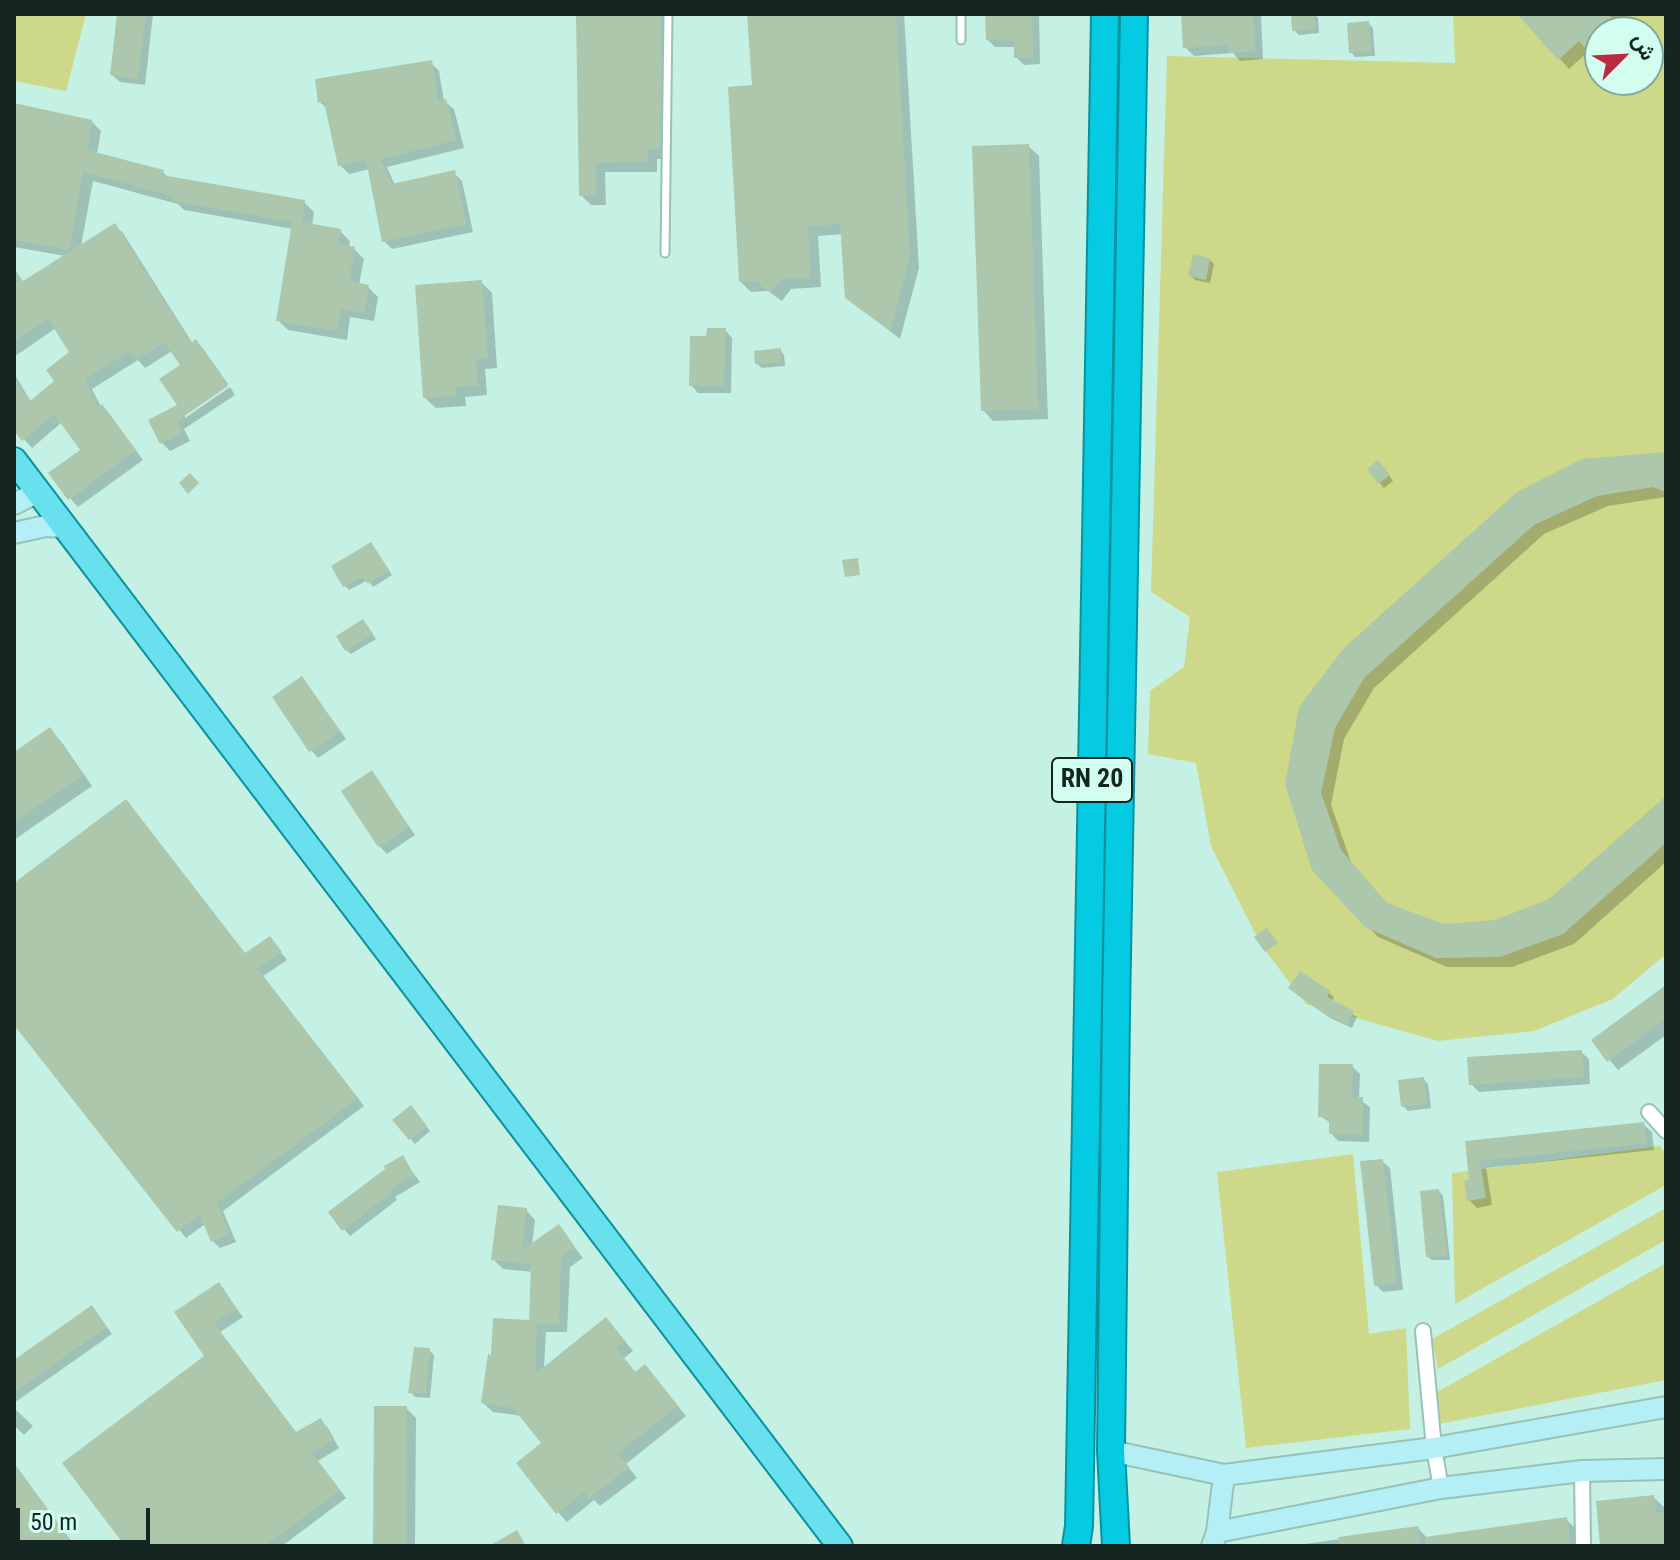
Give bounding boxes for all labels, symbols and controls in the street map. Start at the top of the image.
north arrow [1584,16,1664,96]
text: ش [1628,30,1661,64]
road number: RN 20 [1052,758,1132,802]
scale bar [20,1492,154,1542]
text: 50 m [30,1508,77,1536]

